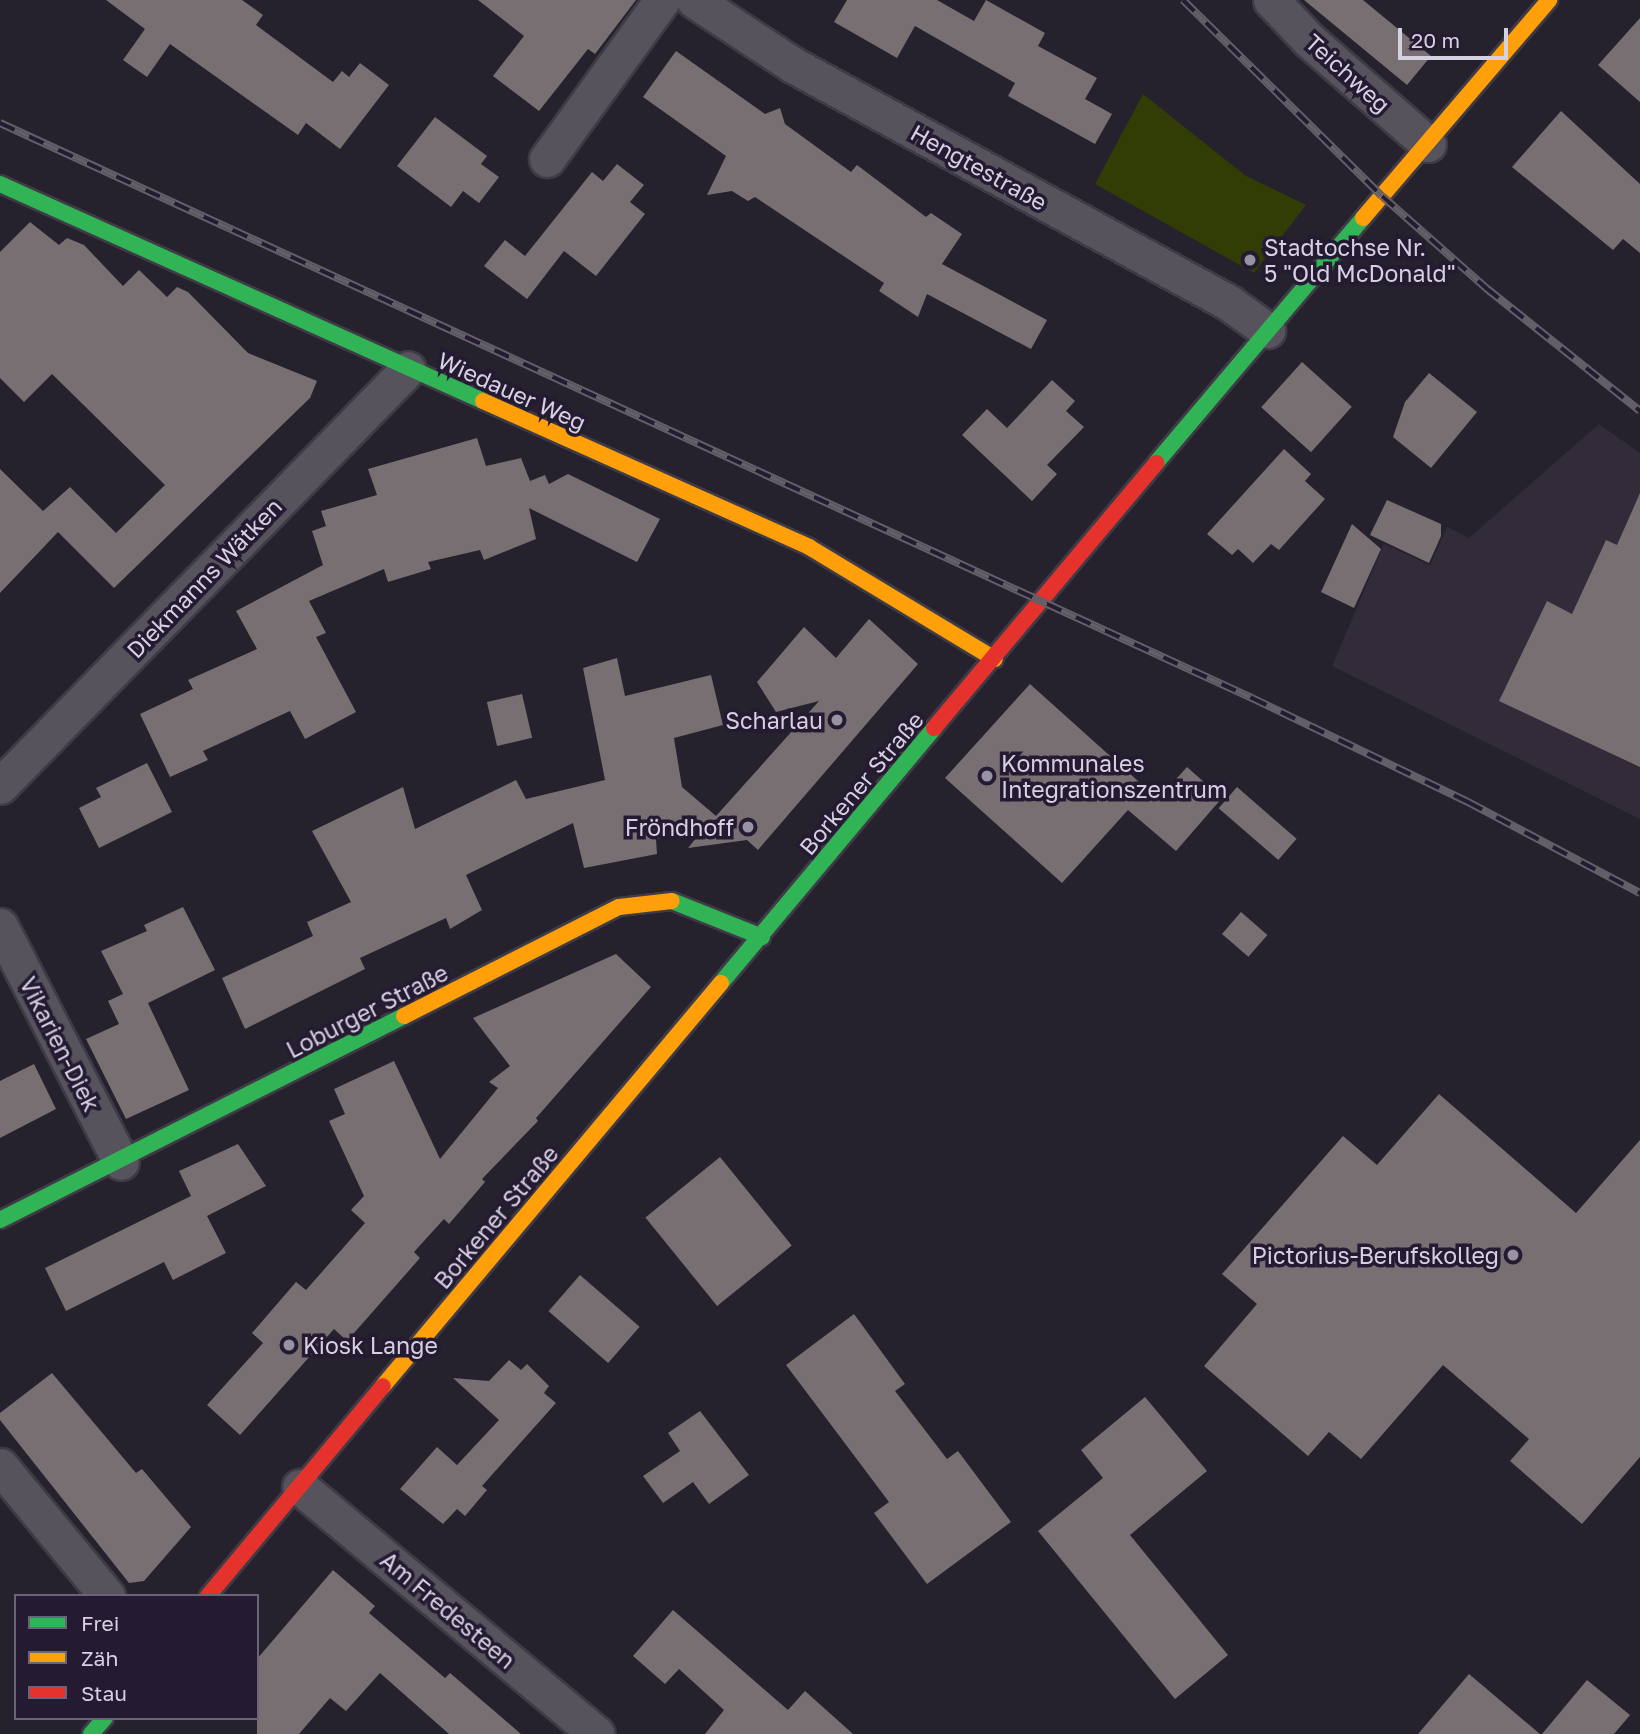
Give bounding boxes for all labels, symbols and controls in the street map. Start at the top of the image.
scale bar [1402,14,1512,58]
text: 20 m [1411,27,1460,53]
street label: Teichweg [1300,28,1396,118]
street label: Hengtestraße [906,118,1052,216]
place label: Stadtochse Nr. 5 "Old McDonald" [1264,233,1456,287]
marker: Stadtochse Nr. 5 "Old McDonald" [1242,252,1258,268]
street label: Wiedauer Weg [434,346,590,436]
street label: Diekmanns Wätken [121,492,287,664]
place label: Scharlau [725,706,823,734]
street label: Borkener Straße [793,706,929,860]
marker: Scharlau [829,712,845,728]
place label: Kommunales Integrationszentrum [1001,749,1227,803]
marker: Kommunales Integrationszentrum [979,768,995,784]
place label: Fröndhoff [625,813,734,841]
marker: Fröndhoff [740,819,756,835]
street label: Loburger Straße [282,958,452,1064]
street label: Vikarien-Diek [14,972,106,1116]
street label: Borkener Straße [428,1140,564,1294]
place label: Pictorius-Berufskolleg [1252,1241,1499,1269]
marker: Pictorius-Berufskolleg [1505,1247,1521,1263]
place label: Kiosk Lange [303,1331,438,1359]
marker: Kiosk Lange [281,1337,297,1353]
street label: Am Fredesteen [375,1546,521,1674]
legend [14,1594,259,1720]
text: Frei [81,1610,119,1636]
text: Zäh [81,1645,118,1671]
text: Stau [81,1680,127,1706]

